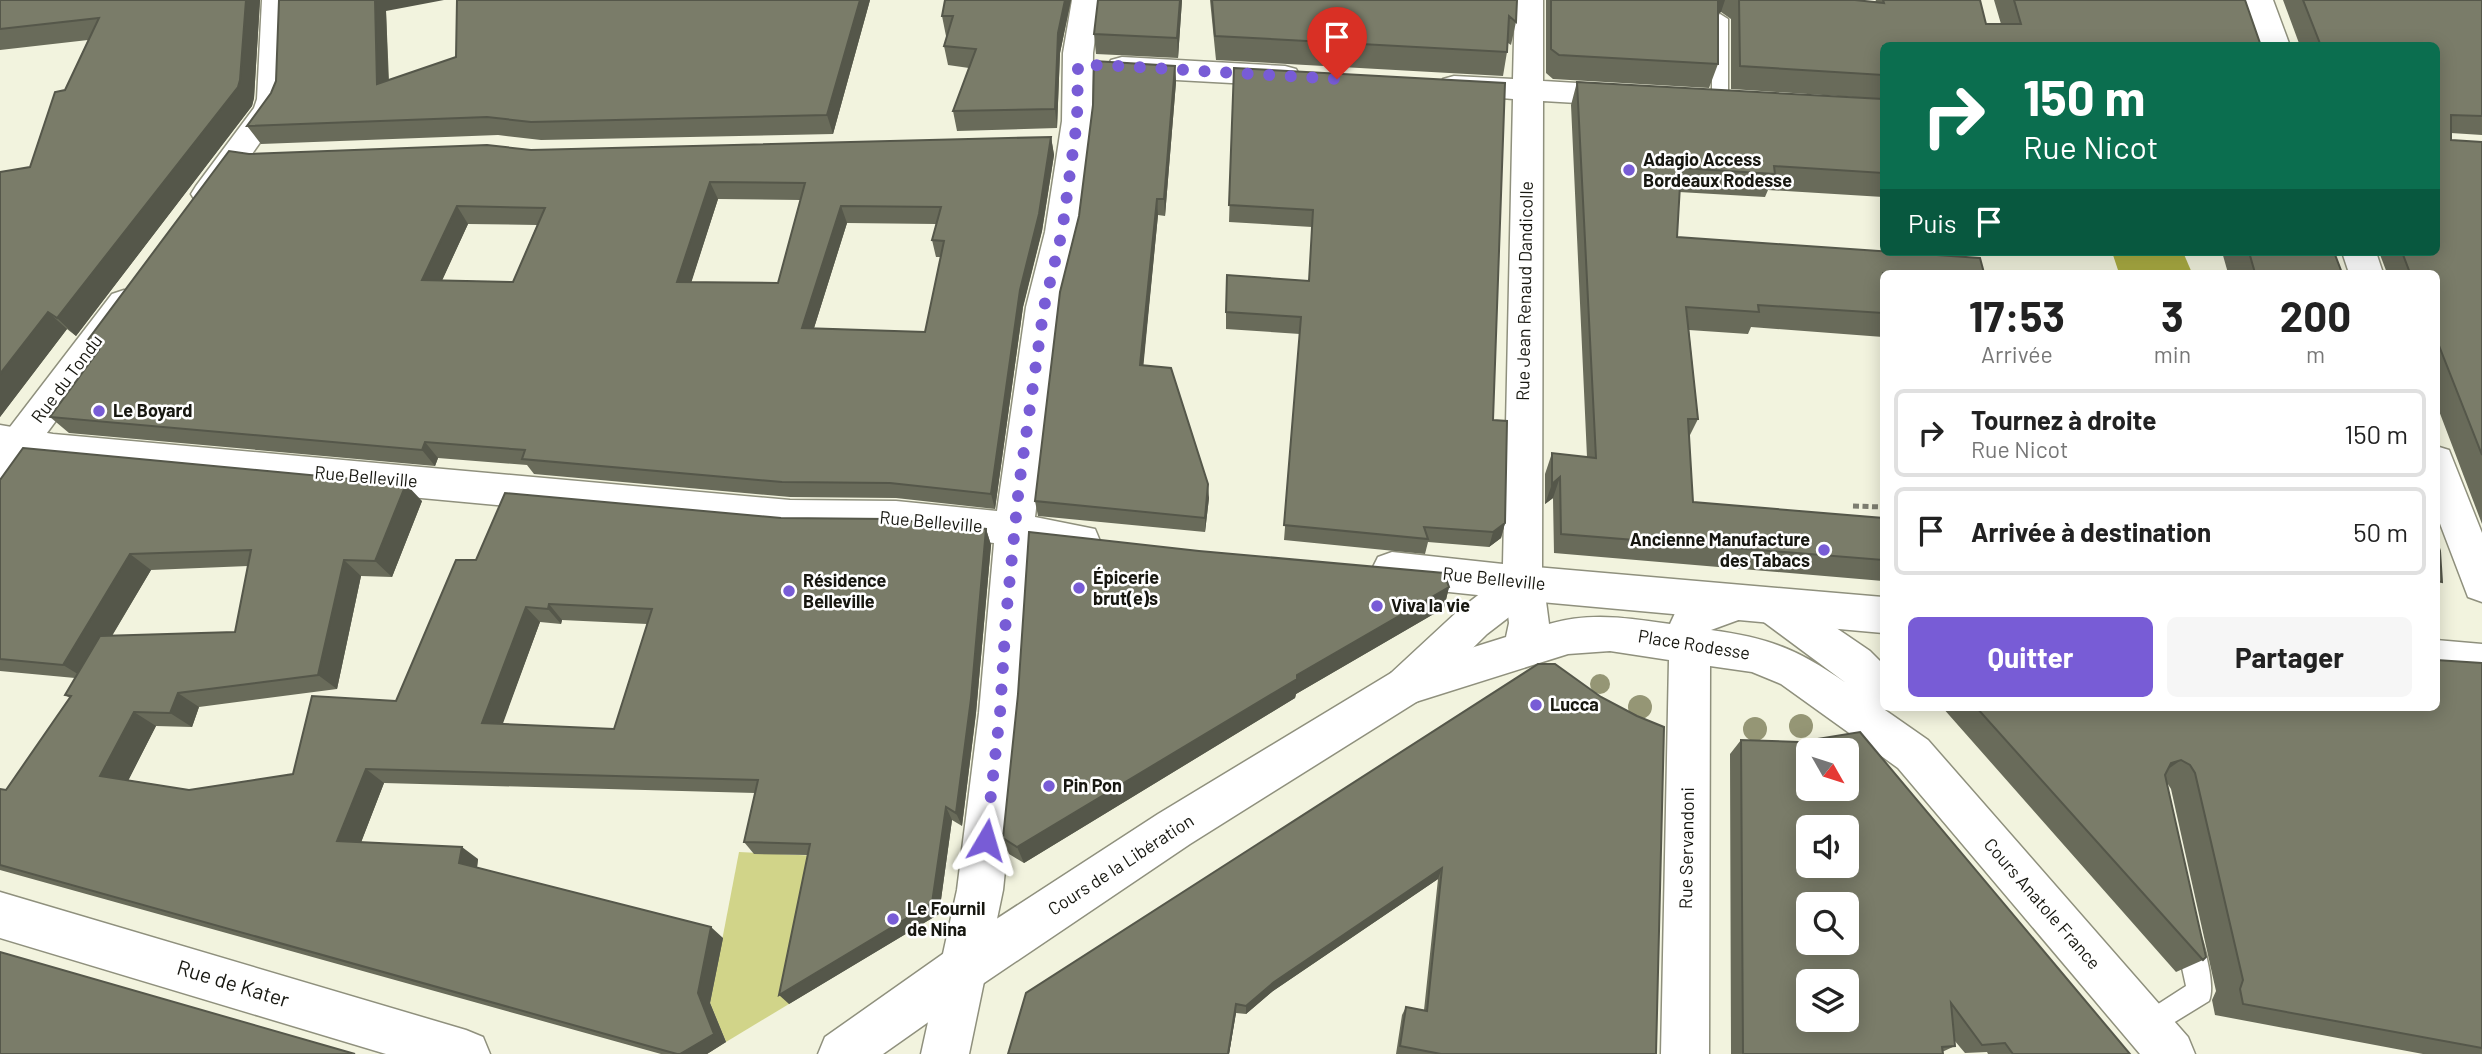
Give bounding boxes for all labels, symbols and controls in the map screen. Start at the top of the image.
pin [1307,7,1367,79]
icon: arrive [1318,18,1356,56]
text: 150 m [2023,67,2145,126]
icon: right [1908,70,1999,161]
text: Rue Nicot [2023,127,2158,165]
place label: Adagio Access Bordeaux Rodesse [1643,148,1792,191]
marker: Adagio Access Bordeaux Rodesse [1621,162,1637,178]
street label: Rue Jean Renaud Dandicolle [1511,181,1537,401]
icon: arrive [1970,203,2008,241]
text: Puis [1908,207,1956,238]
text: 17:53 [1969,290,2065,340]
text: 3 [2161,290,2184,340]
text: 200 [2280,290,2351,340]
street label: Rue du Tondu [26,330,107,427]
text: Arrivée [1981,340,2053,368]
text: min [2154,340,2191,368]
text: m [2306,340,2325,368]
place label: Le Boyard [113,399,192,421]
marker: Le Boyard [91,403,107,419]
text: Tournez à droite [1971,404,2156,435]
icon: right [1912,414,1950,452]
text: 150 m [2344,418,2408,449]
text: Rue Nicot [1971,435,2068,463]
street label: Rue Belleville [314,461,419,491]
street label: Rue Belleville [879,506,984,536]
icon: arrive [1912,512,1950,550]
text: Arrivée à destination [1971,516,2211,547]
text: 50 m [2353,516,2408,547]
place label: Ancienne Manufacture des Tabacs [1630,528,1810,571]
marker: Ancienne Manufacture des Tabacs [1816,542,1832,558]
street label: Rue Belleville [1442,562,1547,594]
place label: Épicerie brut(e)s [1093,566,1159,609]
place label: Résidence Belleville [803,569,887,612]
marker: Épicerie brut(e)s [1071,580,1087,596]
marker: Résidence Belleville [781,583,797,599]
place label: Viva la vie [1391,594,1470,616]
marker: Viva la vie [1369,598,1385,614]
button: Quitter [1908,617,2153,697]
button: Partager [2167,617,2412,697]
street label: Place Rodesse [1637,624,1752,664]
place label: Lucca [1550,693,1599,715]
marker: Lucca [1528,697,1544,713]
north arrow [1796,738,1858,802]
map controls [1796,738,1859,1032]
place label: Pin Pon [1063,774,1122,796]
marker: Pin Pon [1041,778,1057,794]
street label: Rue Servandoni [1674,787,1698,909]
position arrow [949,803,1023,877]
street label: Cours de la Libération [1043,809,1198,920]
button: sound [1796,815,1859,878]
street label: Cours Anatole France [1980,833,2106,973]
button: search [1796,892,1859,955]
place label: Le Fournil de Nina [907,897,985,940]
marker: Le Fournil de Nina [885,911,901,927]
street label: Rue de Kater [174,954,293,1012]
button: layers [1796,969,1859,1032]

